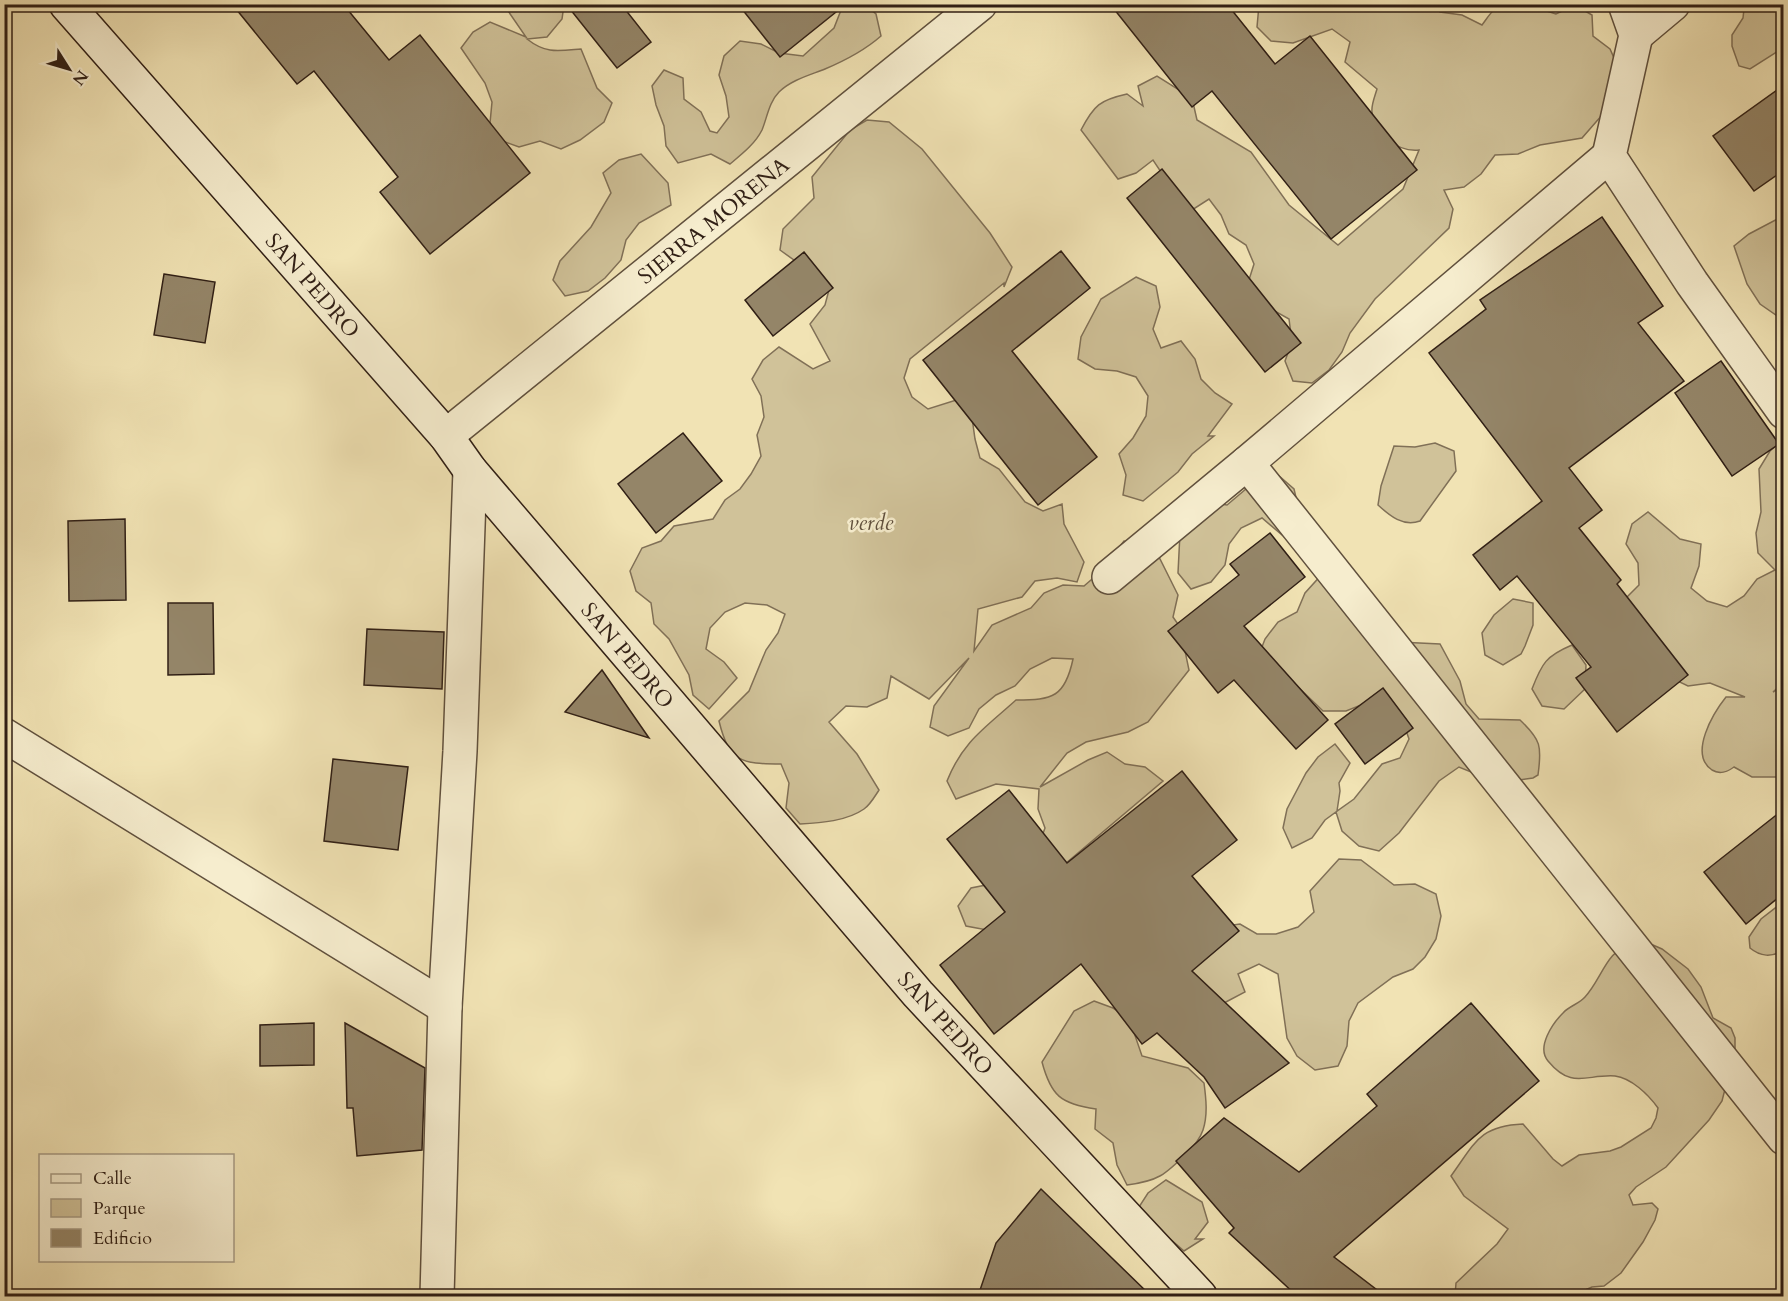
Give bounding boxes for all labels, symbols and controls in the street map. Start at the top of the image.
north arrow [39,39,99,99]
text: N [67,65,93,90]
street label: SIERRA MORENA [631,150,796,291]
street label: SAN PEDRO [258,227,366,345]
park label: verde [849,508,894,538]
street label: SAN PEDRO [574,596,681,715]
street label: SAN PEDRO [891,965,1000,1082]
legend [39,1154,234,1262]
text: Calle [93,1166,132,1191]
text: Parque [93,1196,146,1221]
text: Edificio [93,1226,152,1251]

